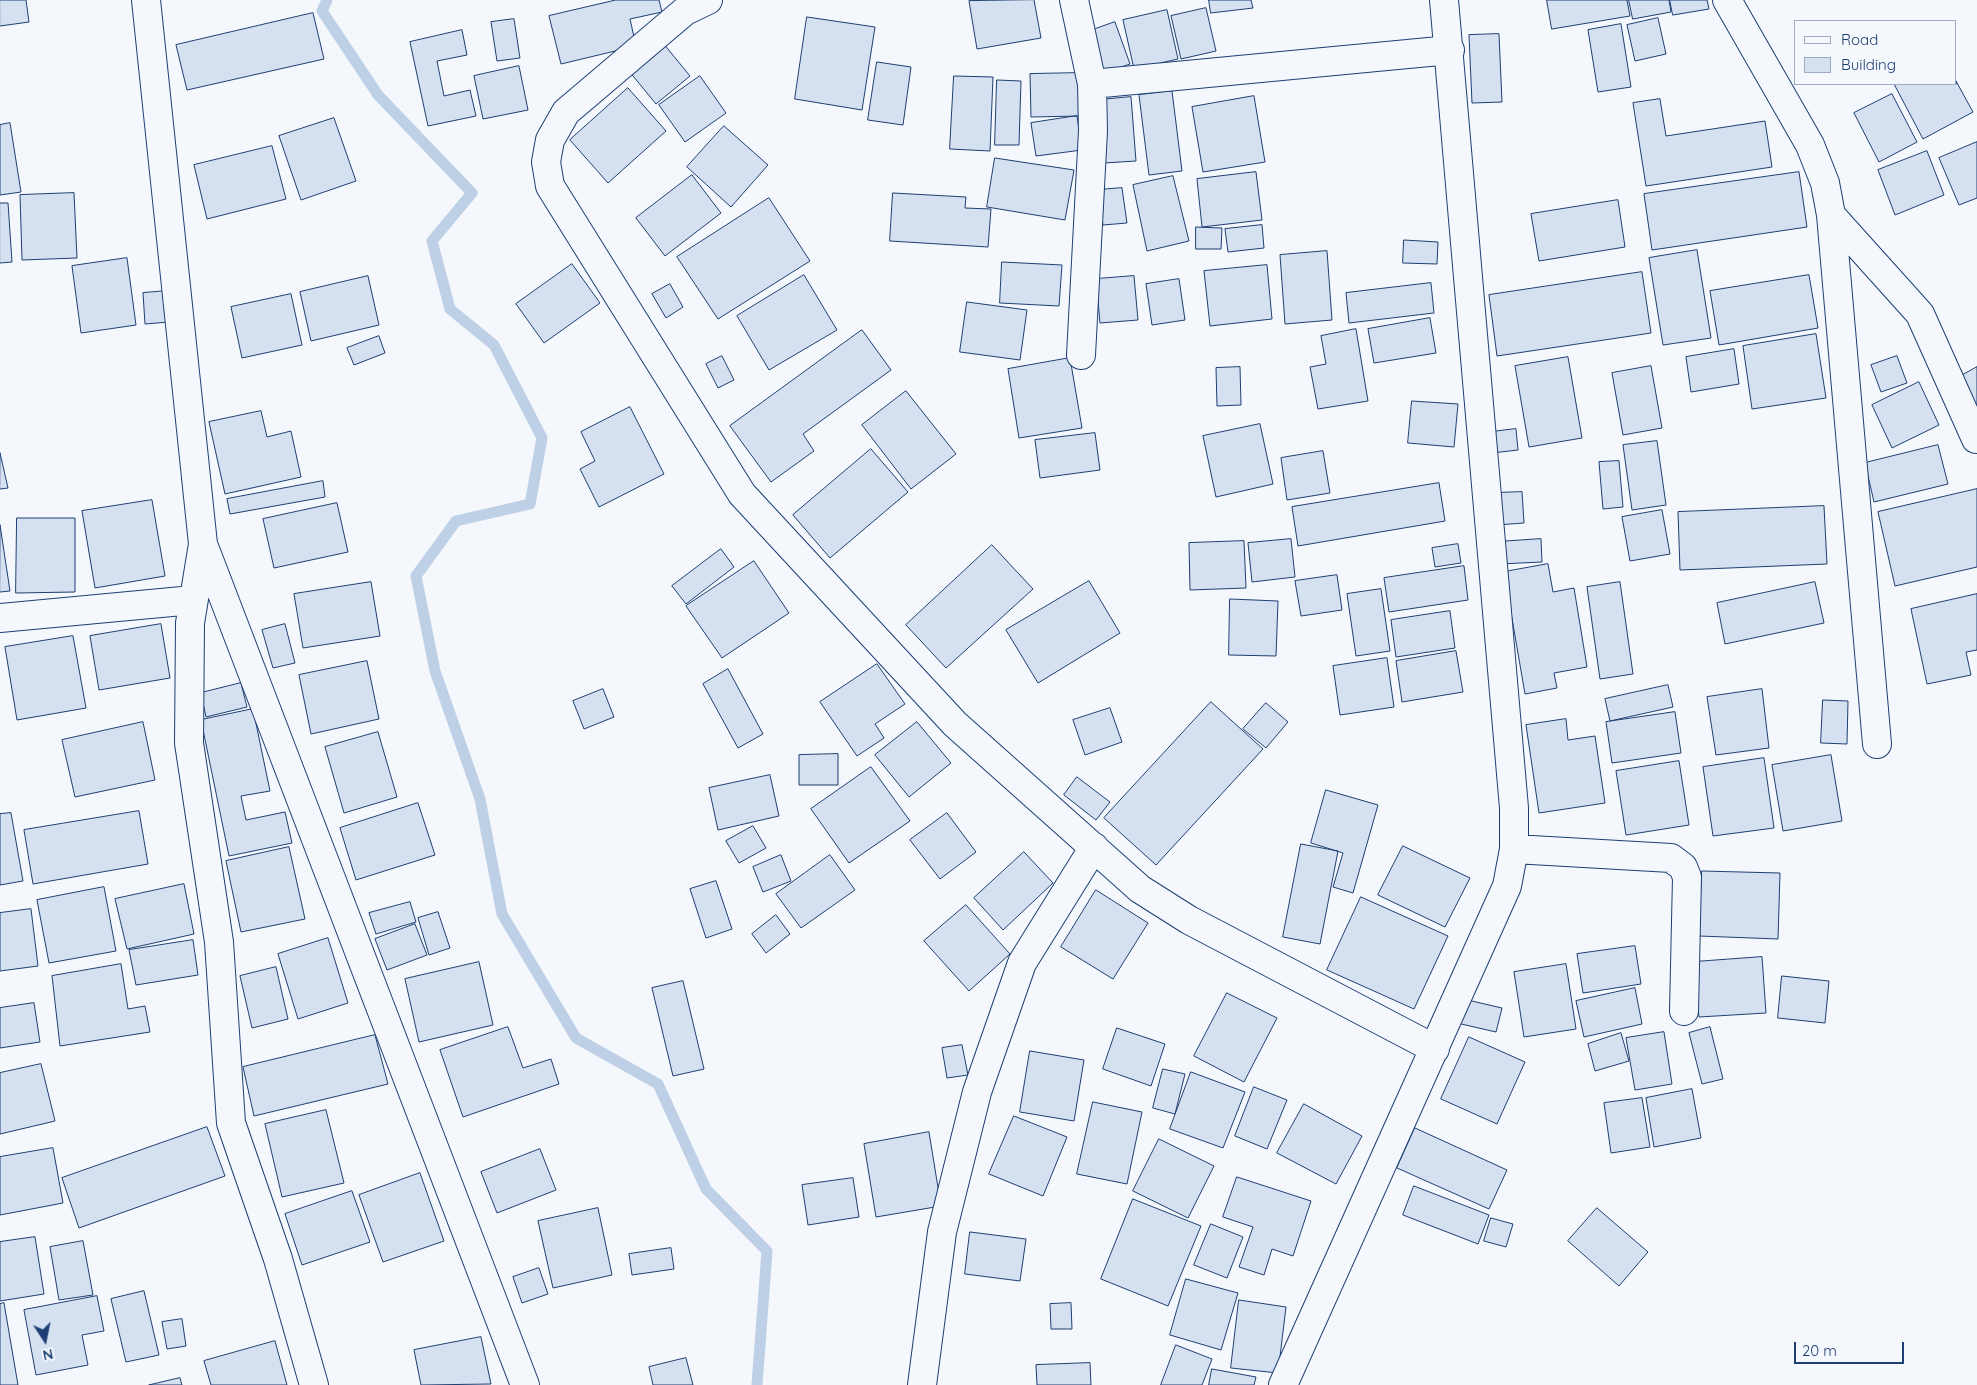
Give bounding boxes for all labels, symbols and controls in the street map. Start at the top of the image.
legend [1794,20,1957,85]
text: Road [1841,30,1878,49]
text: Building [1841,55,1896,74]
north arrow [20,1315,70,1365]
scale bar [1797,1332,1907,1364]
text: 20 m [1802,1341,1837,1360]
text: N [41,1345,55,1365]

